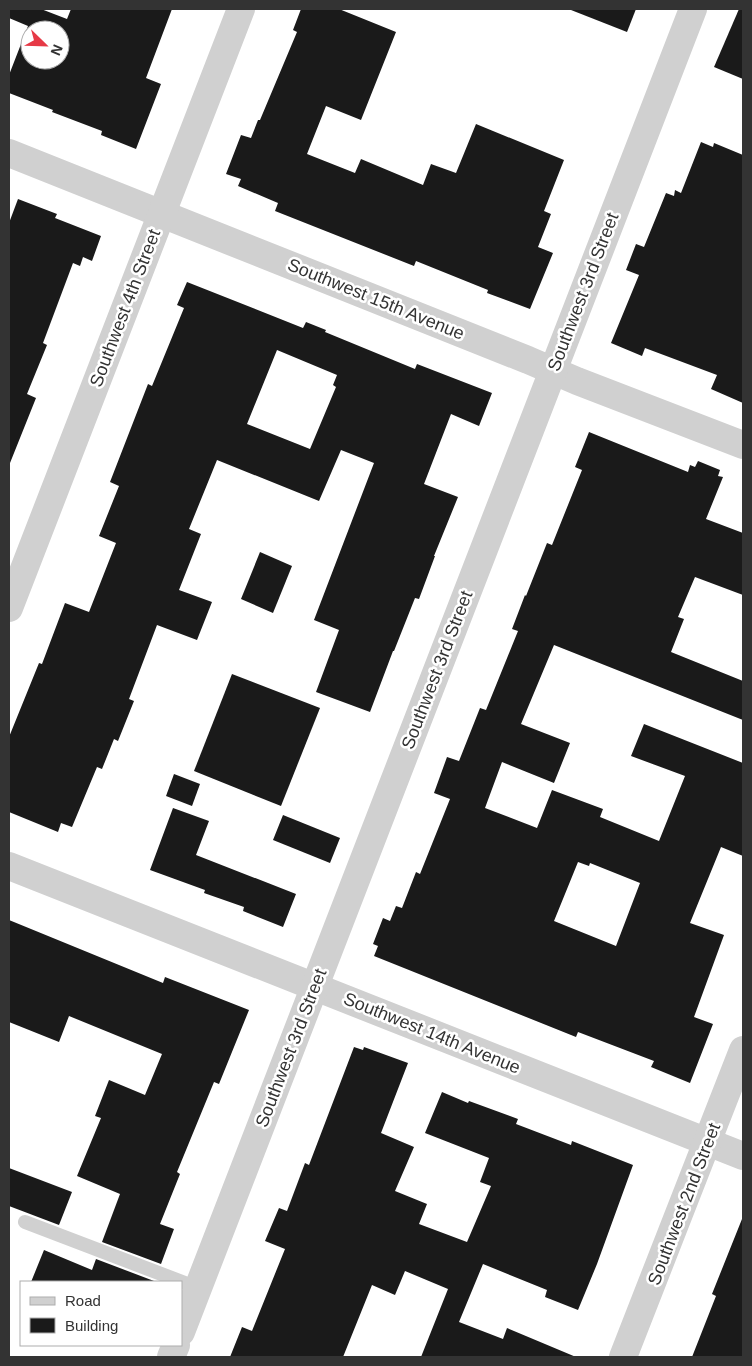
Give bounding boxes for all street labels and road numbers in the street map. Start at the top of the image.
street label: Southwest 3rd Street [544,210,622,374]
street label: Southwest 4th Street [86,226,164,390]
street label: Southwest 15th Avenue [285,254,467,344]
street label: Southwest 3rd Street [398,588,476,752]
street label: Southwest 3rd Street [252,966,330,1130]
street label: Southwest 14th Avenue [341,988,523,1078]
street label: Southwest 2nd Street [644,1120,724,1288]

